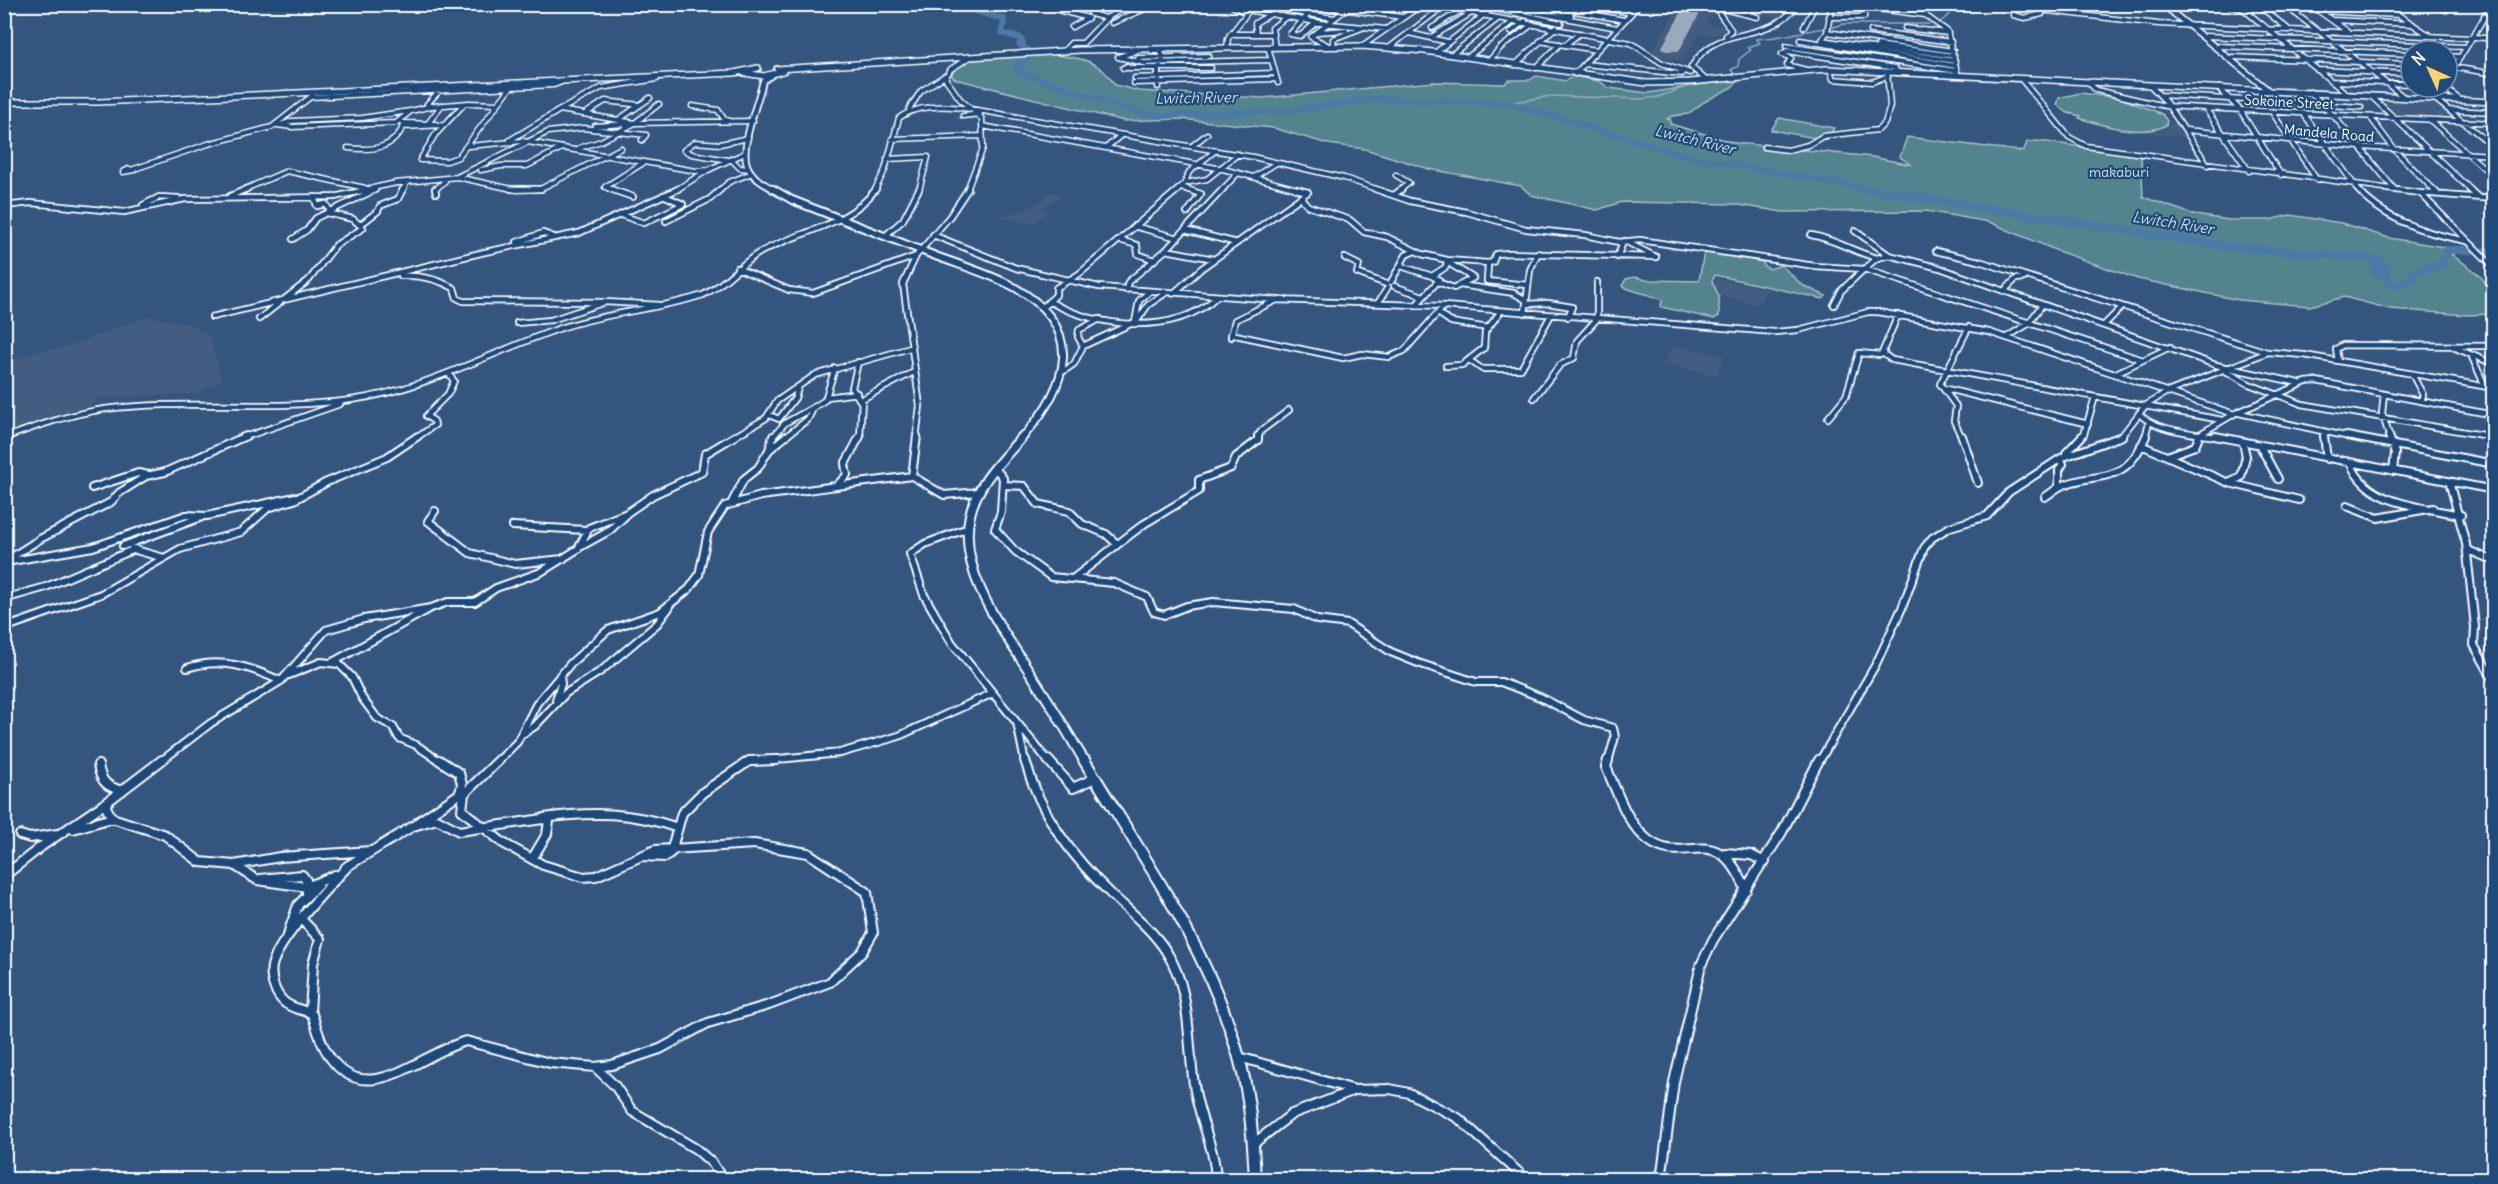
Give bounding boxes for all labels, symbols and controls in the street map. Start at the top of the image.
north arrow [2399,39,2459,99]
text: N [2407,47,2429,69]
water label: Lwitch River [1155,87,1239,108]
street label: Sokoine Street [2244,91,2335,113]
water label: Lwitch River [1653,120,1739,159]
street label: Mandela Road [2283,120,2375,146]
park label: makaburi [2089,163,2149,181]
water label: Lwitch River [2131,207,2217,239]

